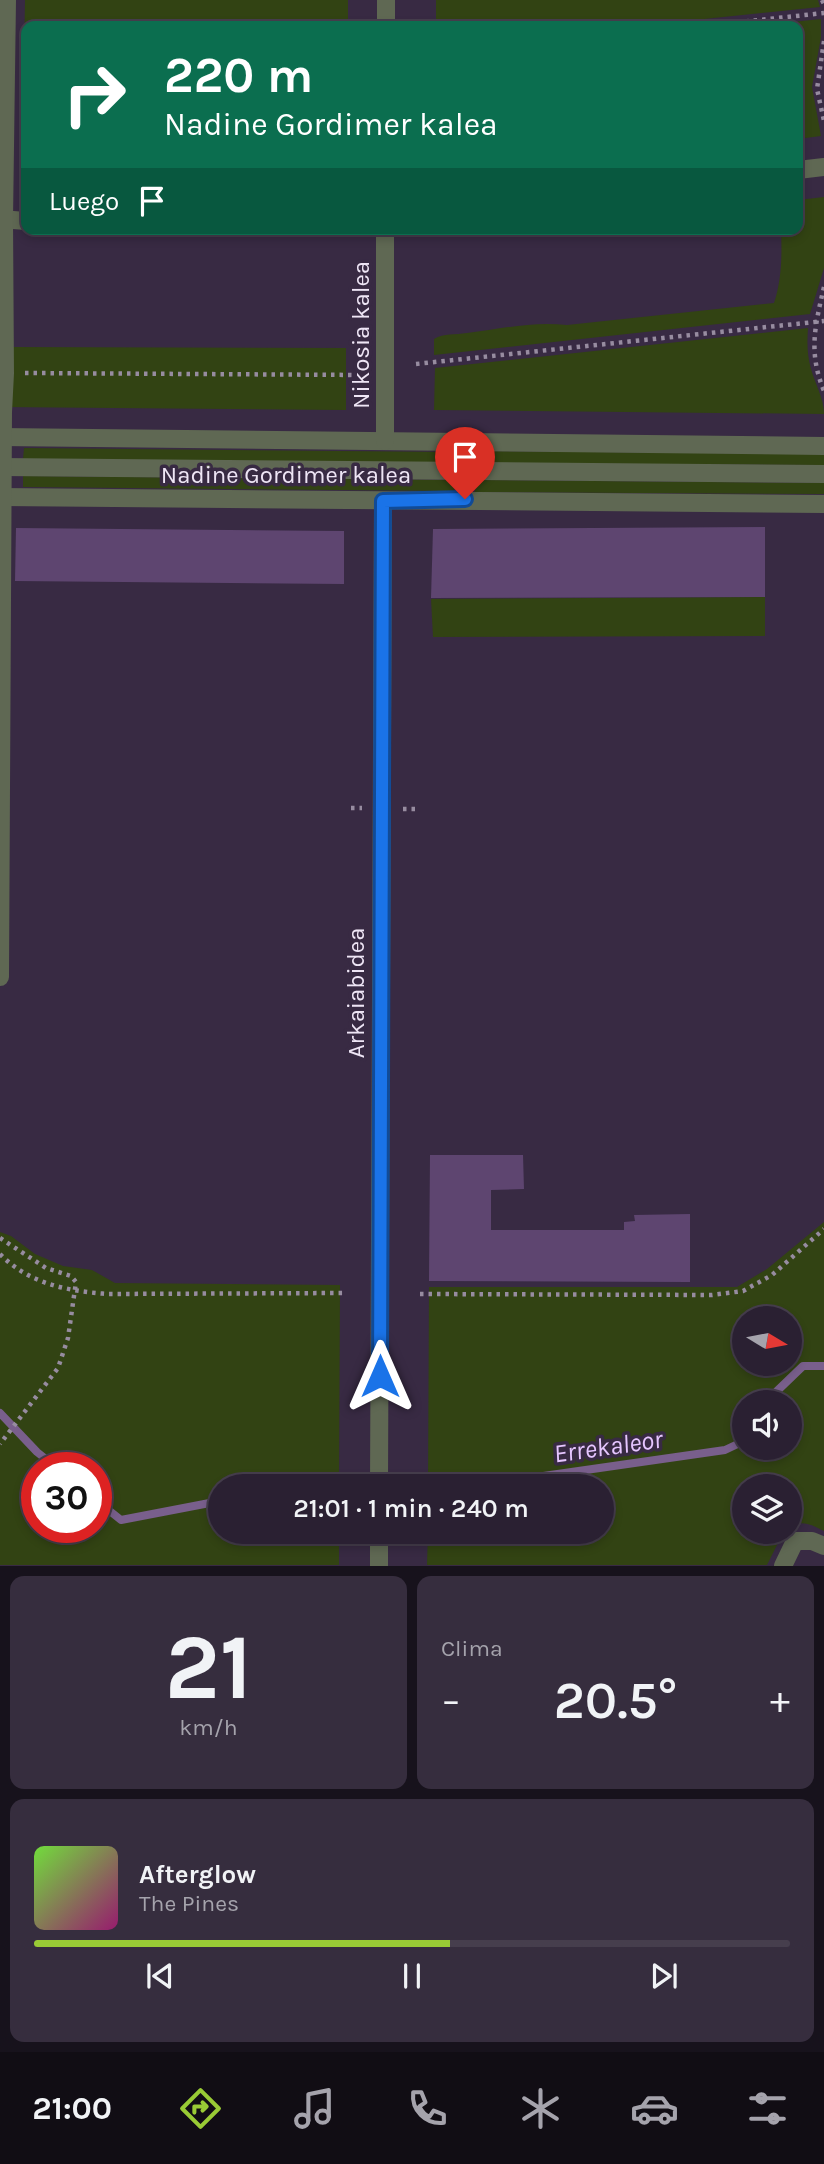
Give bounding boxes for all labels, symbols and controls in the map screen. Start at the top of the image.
text: 220 m [164,47,313,104]
icon: right [49,49,140,140]
text: Nadine Gordimer kalea [164,106,498,143]
icon: arrive [133,182,171,220]
text: Luego [49,186,119,217]
street label: Nikosia kalea [347,261,375,409]
pin [435,427,495,499]
icon: arrive [446,438,484,476]
street label: Nadine Gordimer kalea [161,461,411,489]
street label: Arkaiabidea [342,928,370,1058]
north arrow [732,1306,802,1376]
map controls [732,1306,802,1544]
position arrow [343,1339,417,1413]
button: sound [732,1390,802,1460]
water label: Errekaleor [552,1423,666,1469]
speed limit sign: 30 [21,1452,112,1543]
button: layers [732,1474,802,1544]
text: 21:01 · 1 min · 240 m [293,1493,529,1524]
text: 21 [165,1615,252,1721]
text: Clima [441,1635,503,1662]
text: 20.5° [554,1670,677,1731]
text: − [441,1678,461,1723]
text: + [770,1678,790,1723]
text: km/h [179,1714,238,1741]
text: Afterglow [139,1859,256,1890]
text: The Pines [139,1890,239,1917]
icon: previous [141,1957,179,1995]
icon: pause [393,1957,431,1995]
icon: next [645,1957,683,1995]
icon: directions [176,2084,225,2133]
icon: music [290,2084,339,2133]
icon: phone [403,2084,452,2133]
icon: climate [516,2084,565,2133]
icon: car [630,2084,679,2133]
icon: filters [743,2084,792,2133]
text: 21:00 [32,2090,112,2127]

